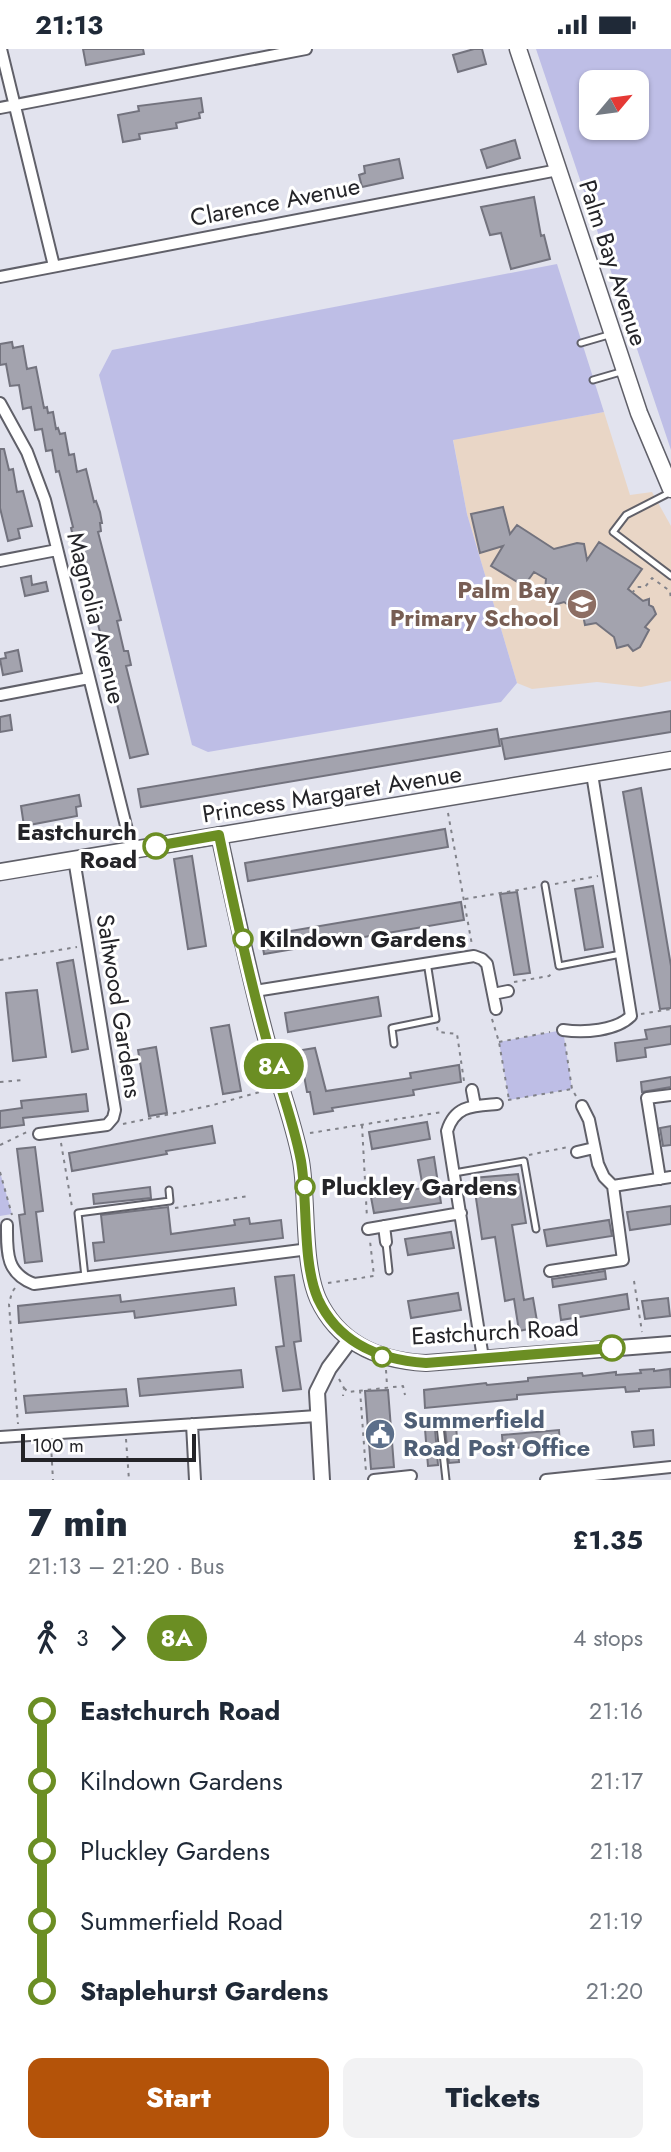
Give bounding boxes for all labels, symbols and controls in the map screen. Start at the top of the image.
text: 21:13 [35,6,103,44]
north arrow [579,70,649,140]
map controls [579,70,649,140]
street label: Clarence Avenue [187,168,363,235]
street label: Palm Bay Avenue [570,175,657,350]
street label: Magnolia Avenue [58,528,135,707]
place label: Palm Bay Primary School [390,572,559,635]
school or university icon: Palm Bay Primary School [565,587,599,621]
street label: Princess Margaret Avenue [200,756,464,831]
place label: Eastchurch Road [17,814,137,877]
marker: Eastchurch Road [143,833,169,859]
street label: Saltwood Gardens [88,911,151,1100]
place label: Kilndown Gardens [259,921,466,956]
marker: Kilndown Gardens [233,929,253,949]
line badge: 8A [243,1043,306,1089]
text: 8A [258,1048,290,1083]
place label: Pluckley Gardens [321,1169,517,1204]
marker: Pluckley Gardens [295,1177,315,1197]
street label: Eastchurch Road [410,1310,580,1353]
unlabelled marker [599,1335,625,1361]
unlabelled marker [372,1347,392,1367]
place label: Summerfield Road Post Office [403,1402,590,1465]
public building icon: Summerfield Road Post Office [363,1417,397,1451]
scale bar [21,1431,196,1463]
text: 100 m [32,1432,84,1459]
text: 7 min [28,1495,128,1550]
text: £1.35 [573,1521,643,1559]
text: 21:13 – 21:20 · Bus [28,1549,224,1583]
icon: walk [28,1619,66,1657]
icon: forward [99,1619,137,1657]
text: 8A [161,1620,193,1655]
text: 3 [76,1621,89,1655]
text: 4 stops [573,1621,643,1655]
text: Eastchurch Road [80,1692,280,1730]
text: 21:16 [589,1694,643,1728]
text: Kilndown Gardens [80,1762,283,1800]
text: 21:17 [590,1764,643,1798]
text: Pluckley Gardens [80,1832,270,1870]
text: 21:18 [590,1834,643,1868]
text: Summerfield Road [80,1902,283,1940]
text: 21:19 [589,1904,643,1938]
text: Staplehurst Gardens [80,1972,328,2010]
text: 21:20 [586,1974,643,2008]
button: Start [28,2058,329,2138]
button: Tickets [343,2058,643,2138]

